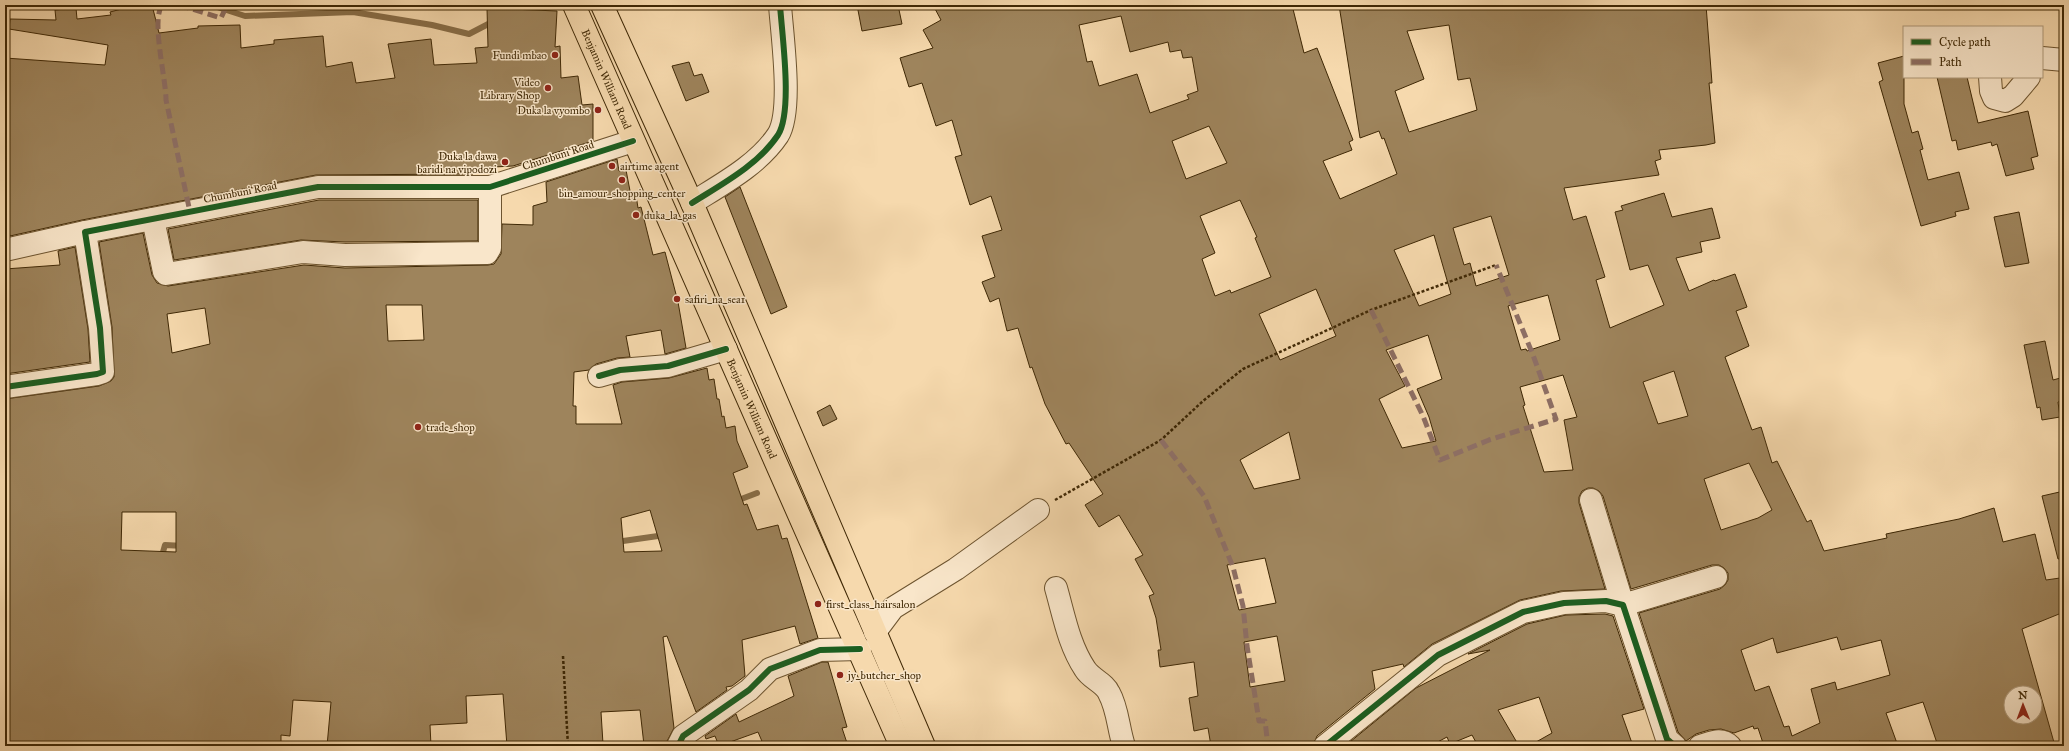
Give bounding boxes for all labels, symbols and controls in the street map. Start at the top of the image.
legend [1903,26,2043,78]
street label: Benjamin William Road [578,27,634,132]
text: Cycle path [1939,35,1991,49]
place label: Fundi mbao [492,49,547,62]
marker: Fundi mbao [550,50,560,60]
text: Path [1939,55,1962,69]
place label: Video Library Shop [480,76,540,102]
marker: Video Library Shop [543,83,553,93]
place label: Duka la vyombo [517,104,590,117]
marker: Duka la vyombo [593,105,603,115]
street label: Chumbuni Road [521,138,596,173]
place label: Duka la dawa baridi na vipodozi [417,150,497,176]
marker: Duka la dawa baridi na vipodozi [500,157,510,167]
place label: airtime agent [620,160,679,173]
marker: airtime agent [607,161,617,171]
marker: bin_amour_shopping_center [617,175,627,185]
street label: Chumbuni Road [202,179,278,206]
place label: bin_amour_shopping_center [559,187,686,200]
place label: duka_la_gas [644,209,696,222]
marker: duka_la_gas [631,210,641,220]
place label: safiri_na_sea1 [685,293,745,306]
marker: safiri_na_sea1 [672,294,682,304]
street label: Benjamin William Road [724,357,780,461]
place label: trade_shop [426,421,475,434]
marker: trade_shop [413,422,423,432]
place label: first_class_hairsalon [826,598,915,611]
marker: first_class_hairsalon [813,599,823,609]
place label: jy_butcher_shop [846,669,922,682]
marker: jy_butcher_shop [835,670,845,680]
north arrow [2003,685,2043,725]
text: N [2018,689,2028,702]

